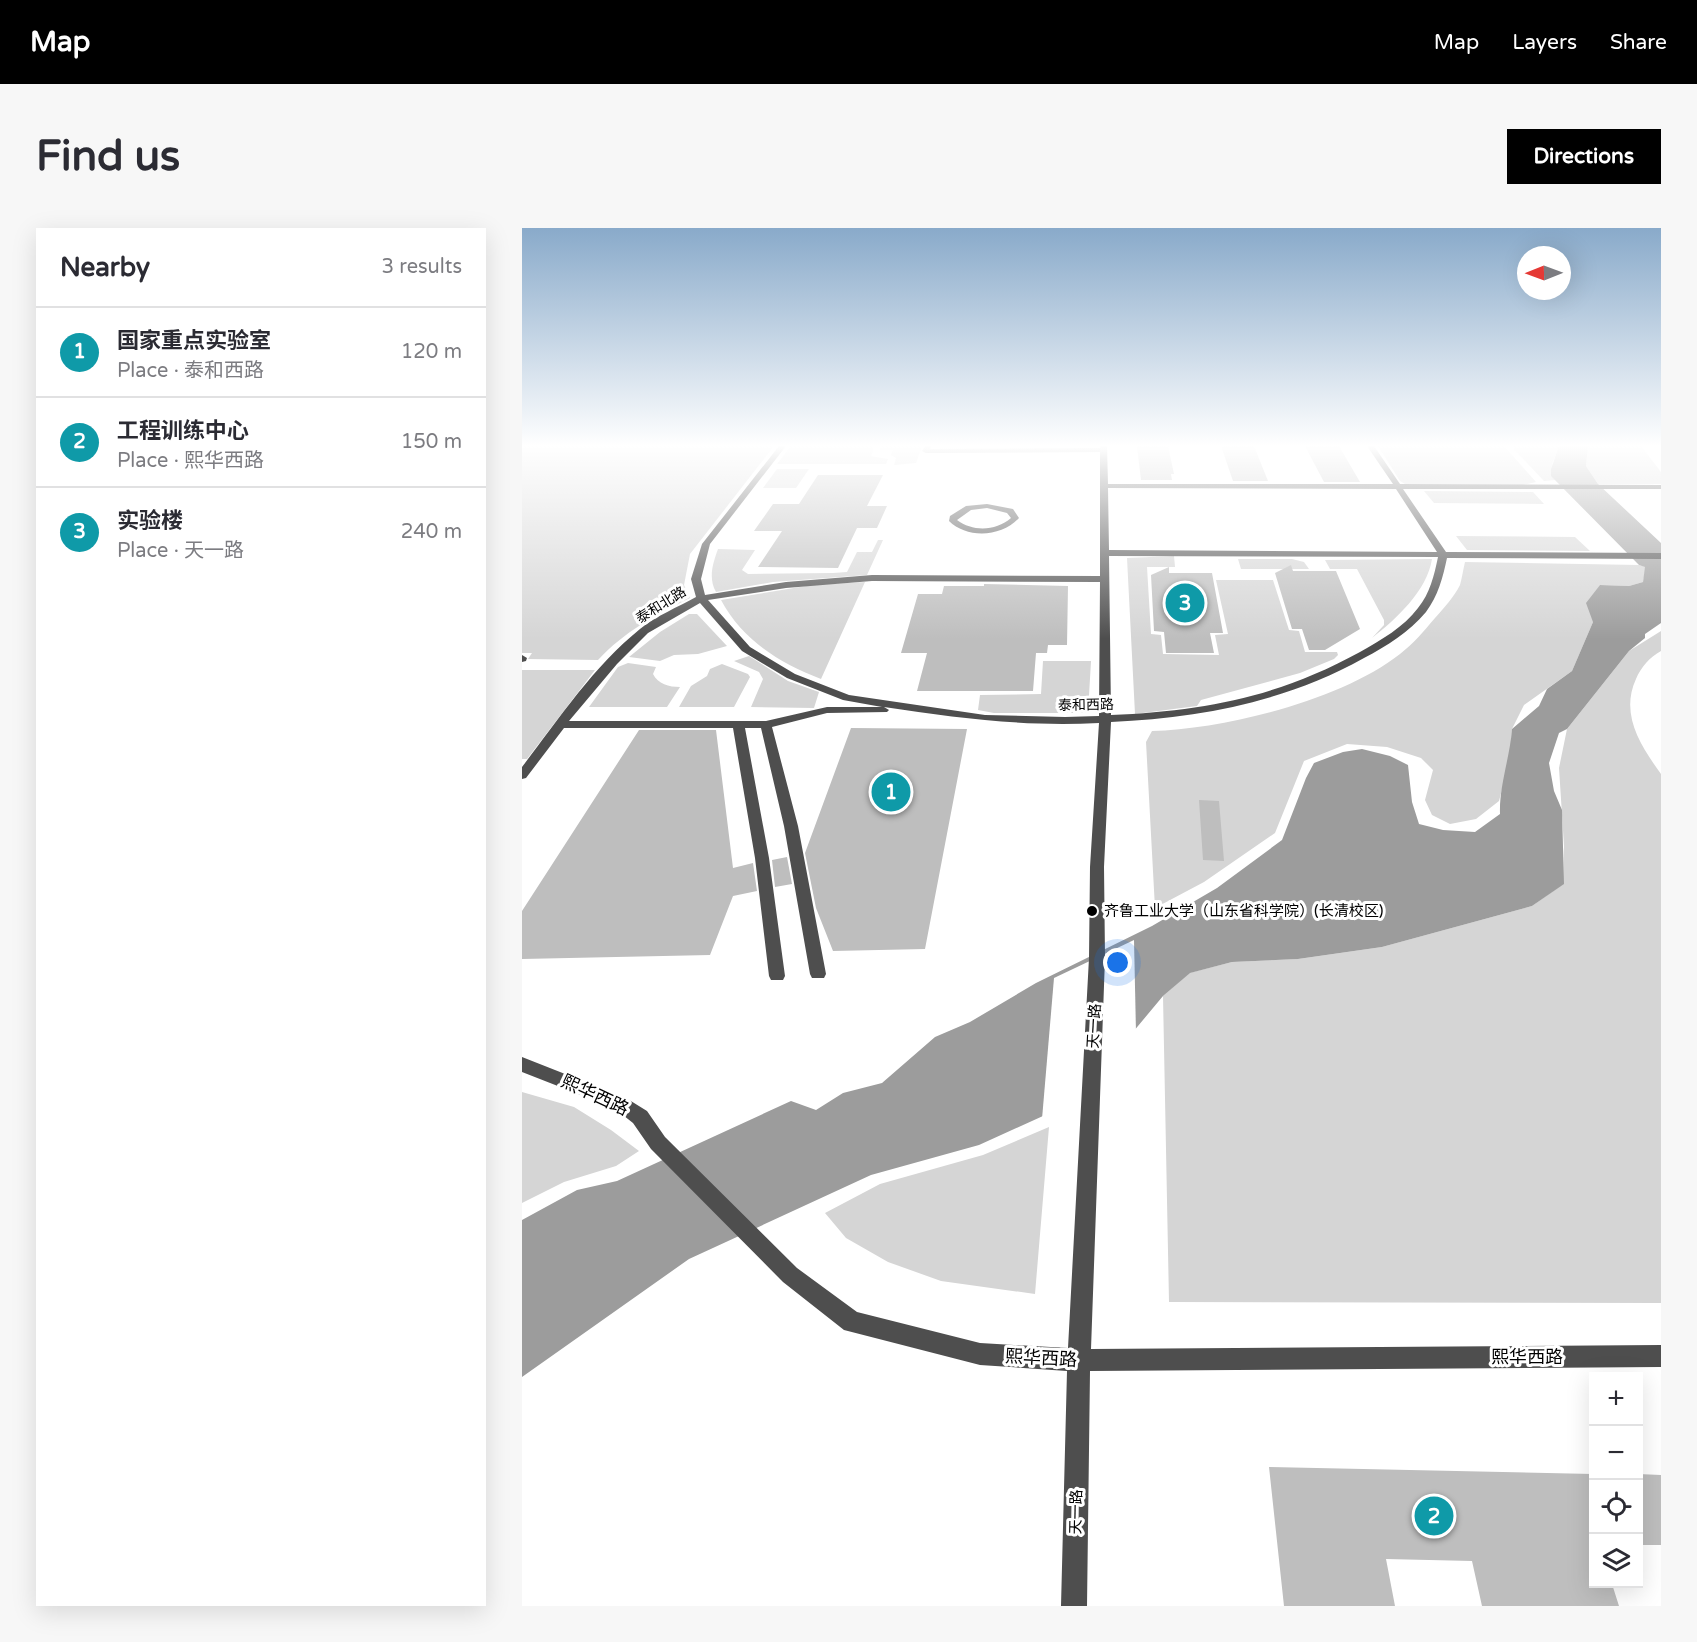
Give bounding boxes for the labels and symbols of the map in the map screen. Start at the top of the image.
north arrow [1517,246,1571,300]
pin: 3 [1166,580,1204,626]
street label: 泰和北路 [633,583,689,627]
street label: 泰和西路 [1058,696,1114,714]
pin: 1 [872,770,910,814]
place label: 齐鲁工业大学（山东省科学院）(长清校区) [1104,902,1383,920]
marker: 齐鲁工业大学（山东省科学院）(长清校区) [1085,904,1099,918]
your location [1103,948,1132,977]
street label: 天一路 [1084,1003,1104,1049]
street label: 熙华西路 [558,1070,632,1120]
street label: 熙华西路 [1004,1345,1078,1371]
street label: 熙华西路 [1491,1346,1563,1368]
street label: 天一路 [1067,1489,1085,1535]
pin: 2 [1414,1494,1454,1538]

